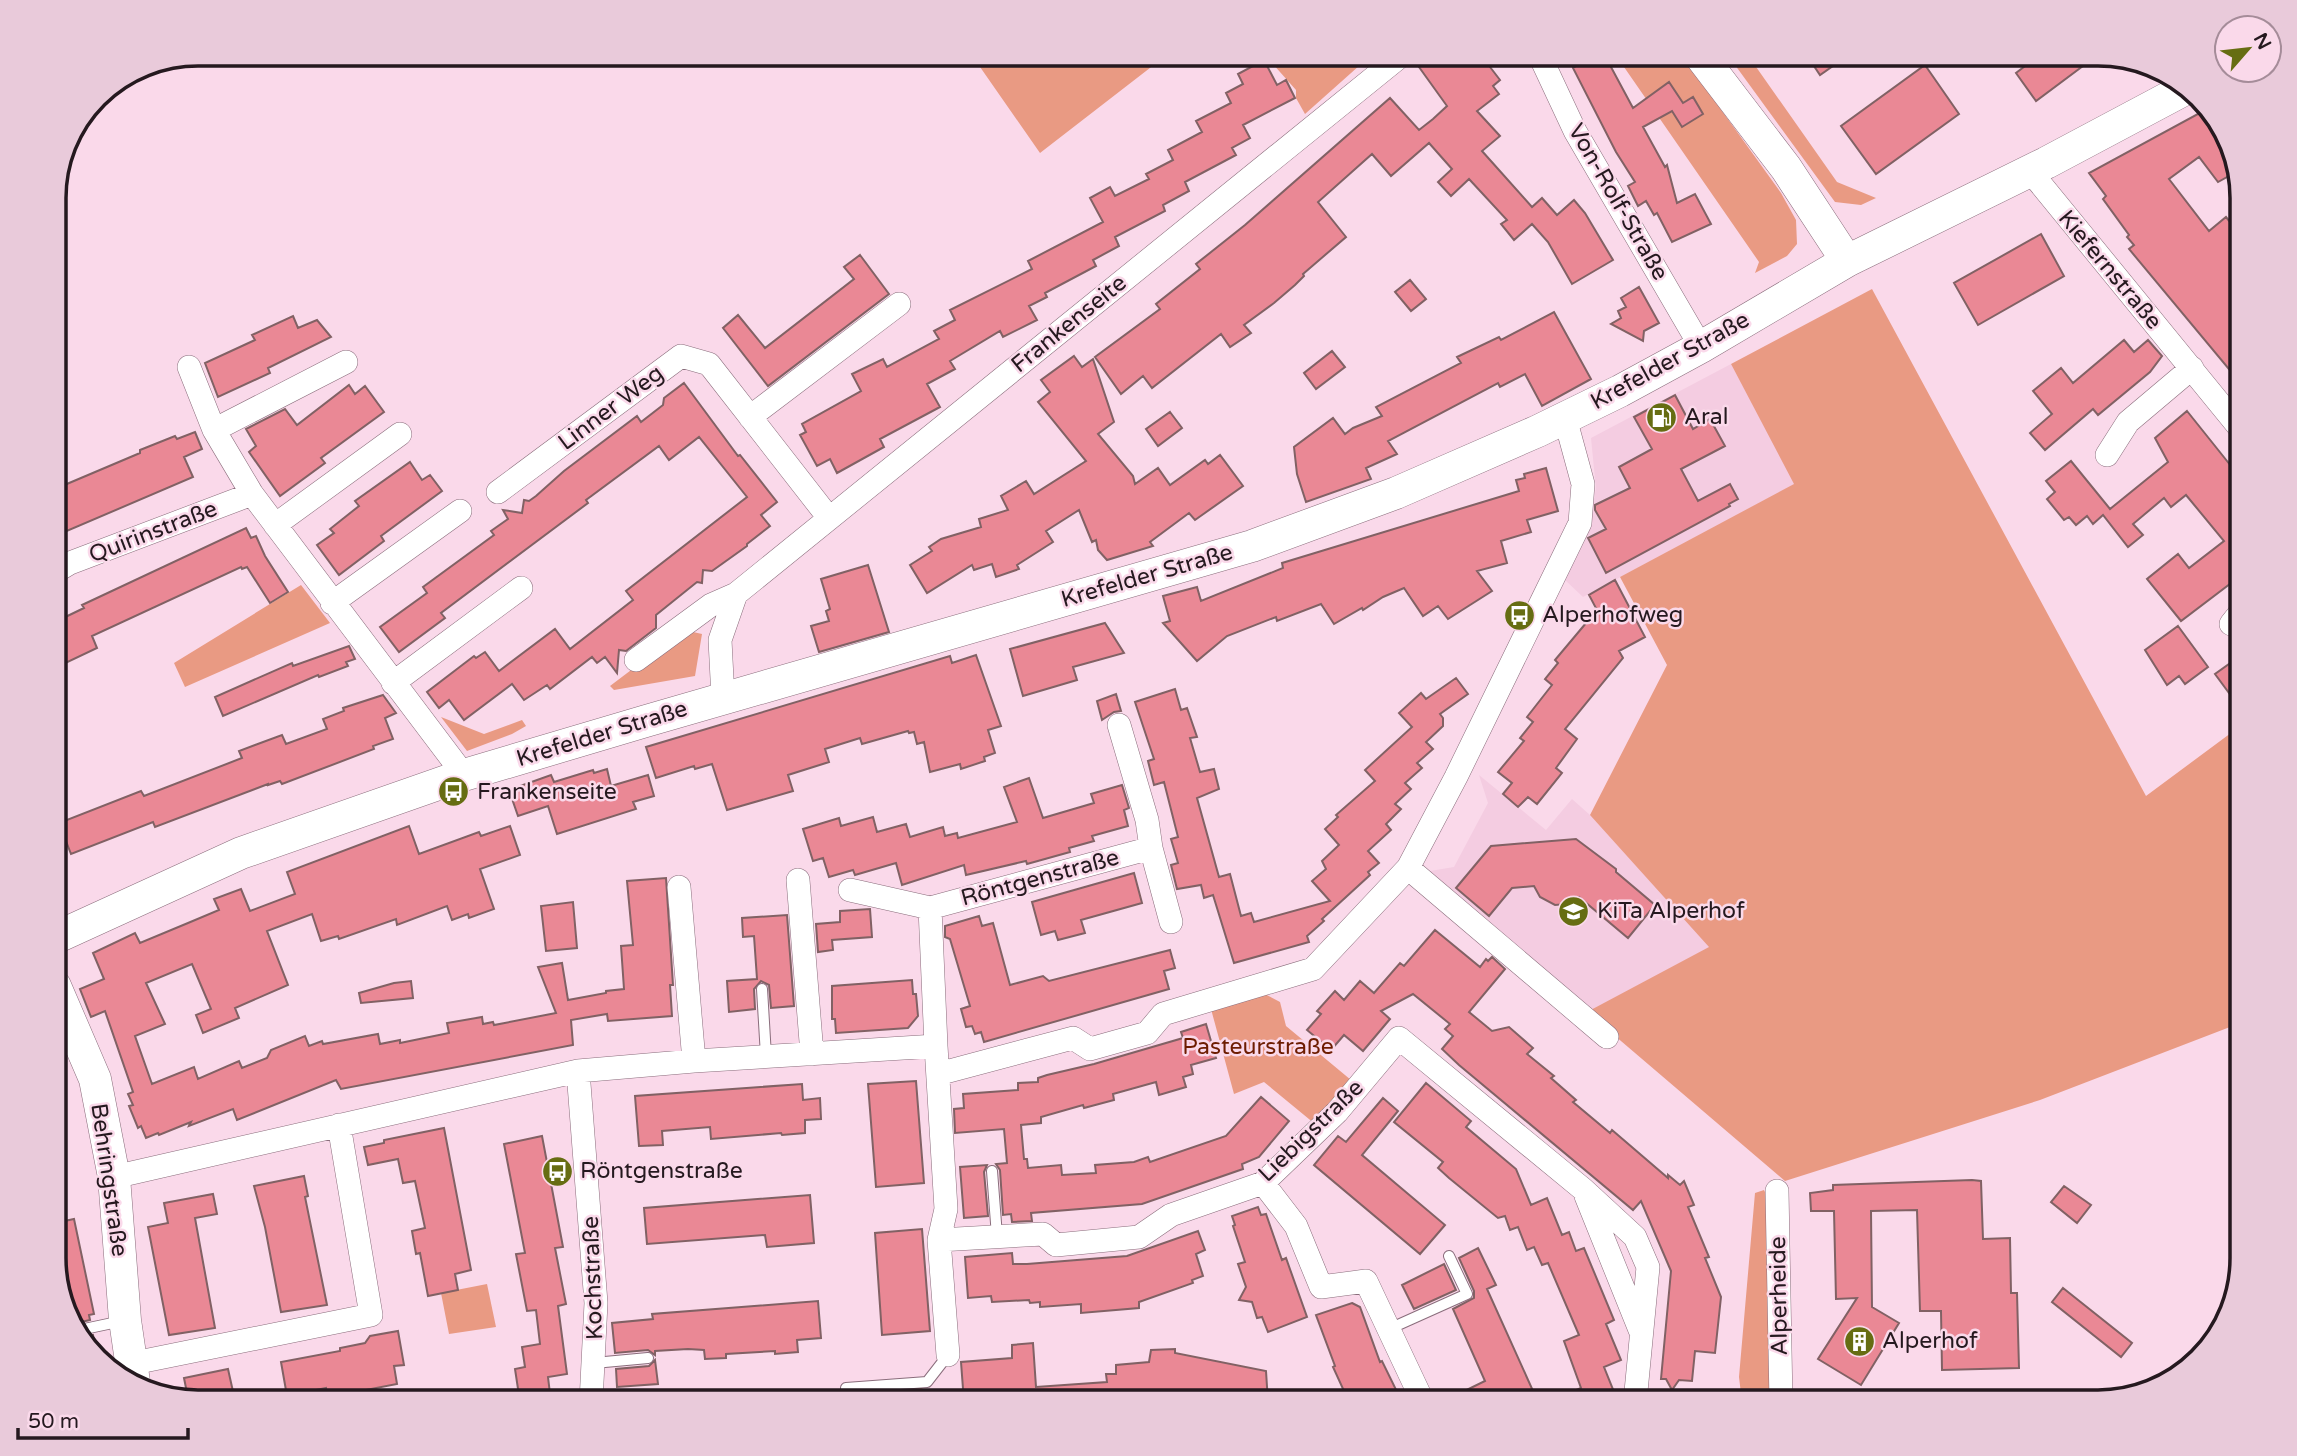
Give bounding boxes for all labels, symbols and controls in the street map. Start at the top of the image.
north arrow [2213,14,2283,84]
text: N [2249,30,2275,53]
street label: Von-Rolf-Straße [1562,119,1674,285]
street label: Kiefernstraße [2052,205,2168,335]
street label: Frankenseite [1006,269,1132,379]
street label: Krefelder Straße [1586,306,1754,416]
street label: Linner Weg [553,359,669,457]
fuel station icon: Aral [1644,400,1678,434]
place label: Aral [1684,403,1728,431]
street label: Quirinstraße [85,495,221,569]
street label: Krefelder Straße [1058,538,1236,614]
bus stop icon: Alperhofweg [1502,598,1536,632]
place label: Alperhofweg [1542,601,1683,629]
street label: Krefelder Straße [513,695,691,773]
bus stop icon: Frankenseite [437,775,471,809]
place label: Frankenseite [477,778,617,806]
street label: Röntgenstraße [958,843,1122,913]
school or university icon: KiTa Alperhof [1557,894,1591,928]
place label: KiTa Alperhof [1597,897,1745,925]
park label: Pasteurstraße [1182,1033,1334,1061]
street label: Liebigstraße [1253,1074,1369,1188]
street label: Behringstraße [84,1102,134,1258]
bus stop icon: Röntgenstraße [540,1154,574,1188]
place label: Röntgenstraße [580,1157,743,1185]
street label: Kochstraße [577,1215,609,1341]
street label: Alperheide [1764,1236,1794,1356]
building icon: Alperhof [1842,1324,1876,1358]
place label: Alperhof [1882,1327,1978,1355]
scale bar [18,1396,187,1440]
text: 50 m [28,1409,79,1434]

